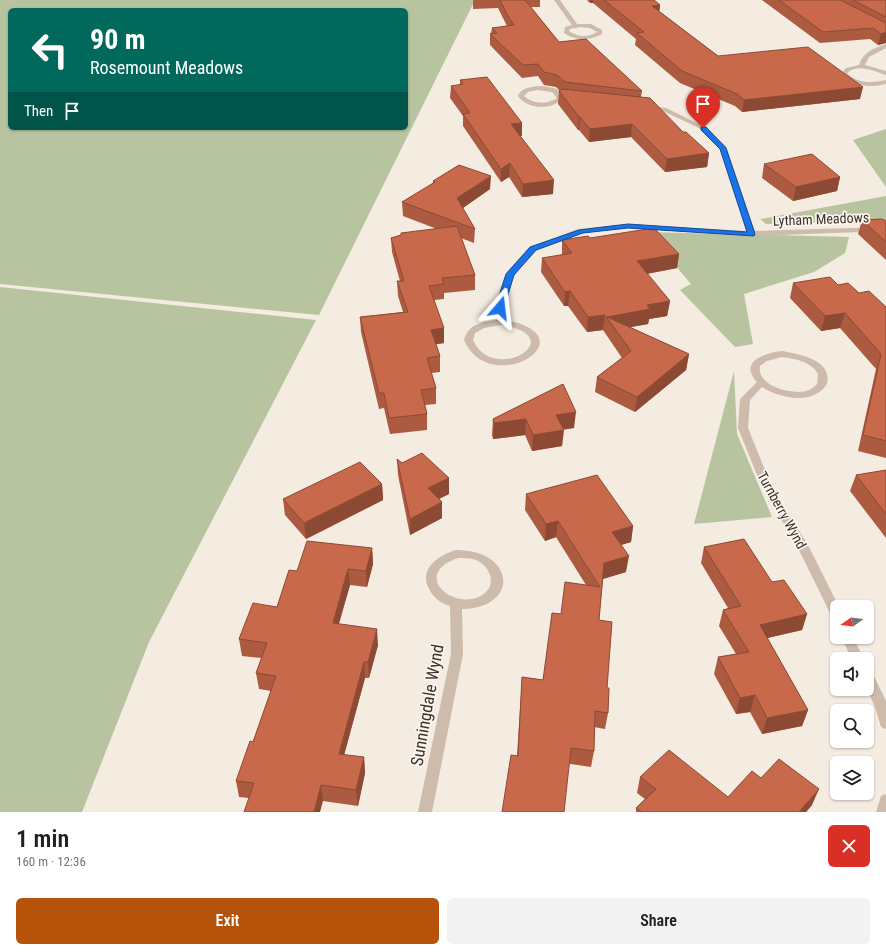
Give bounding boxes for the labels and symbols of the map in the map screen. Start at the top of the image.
pin [686,87,720,128]
street label: Lytham Meadows [773,209,869,229]
position arrow [479,287,521,329]
street label: Turnberry Wynd [754,469,810,551]
north arrow [830,600,874,644]
street label: Sunningdale Wynd [406,643,448,767]

